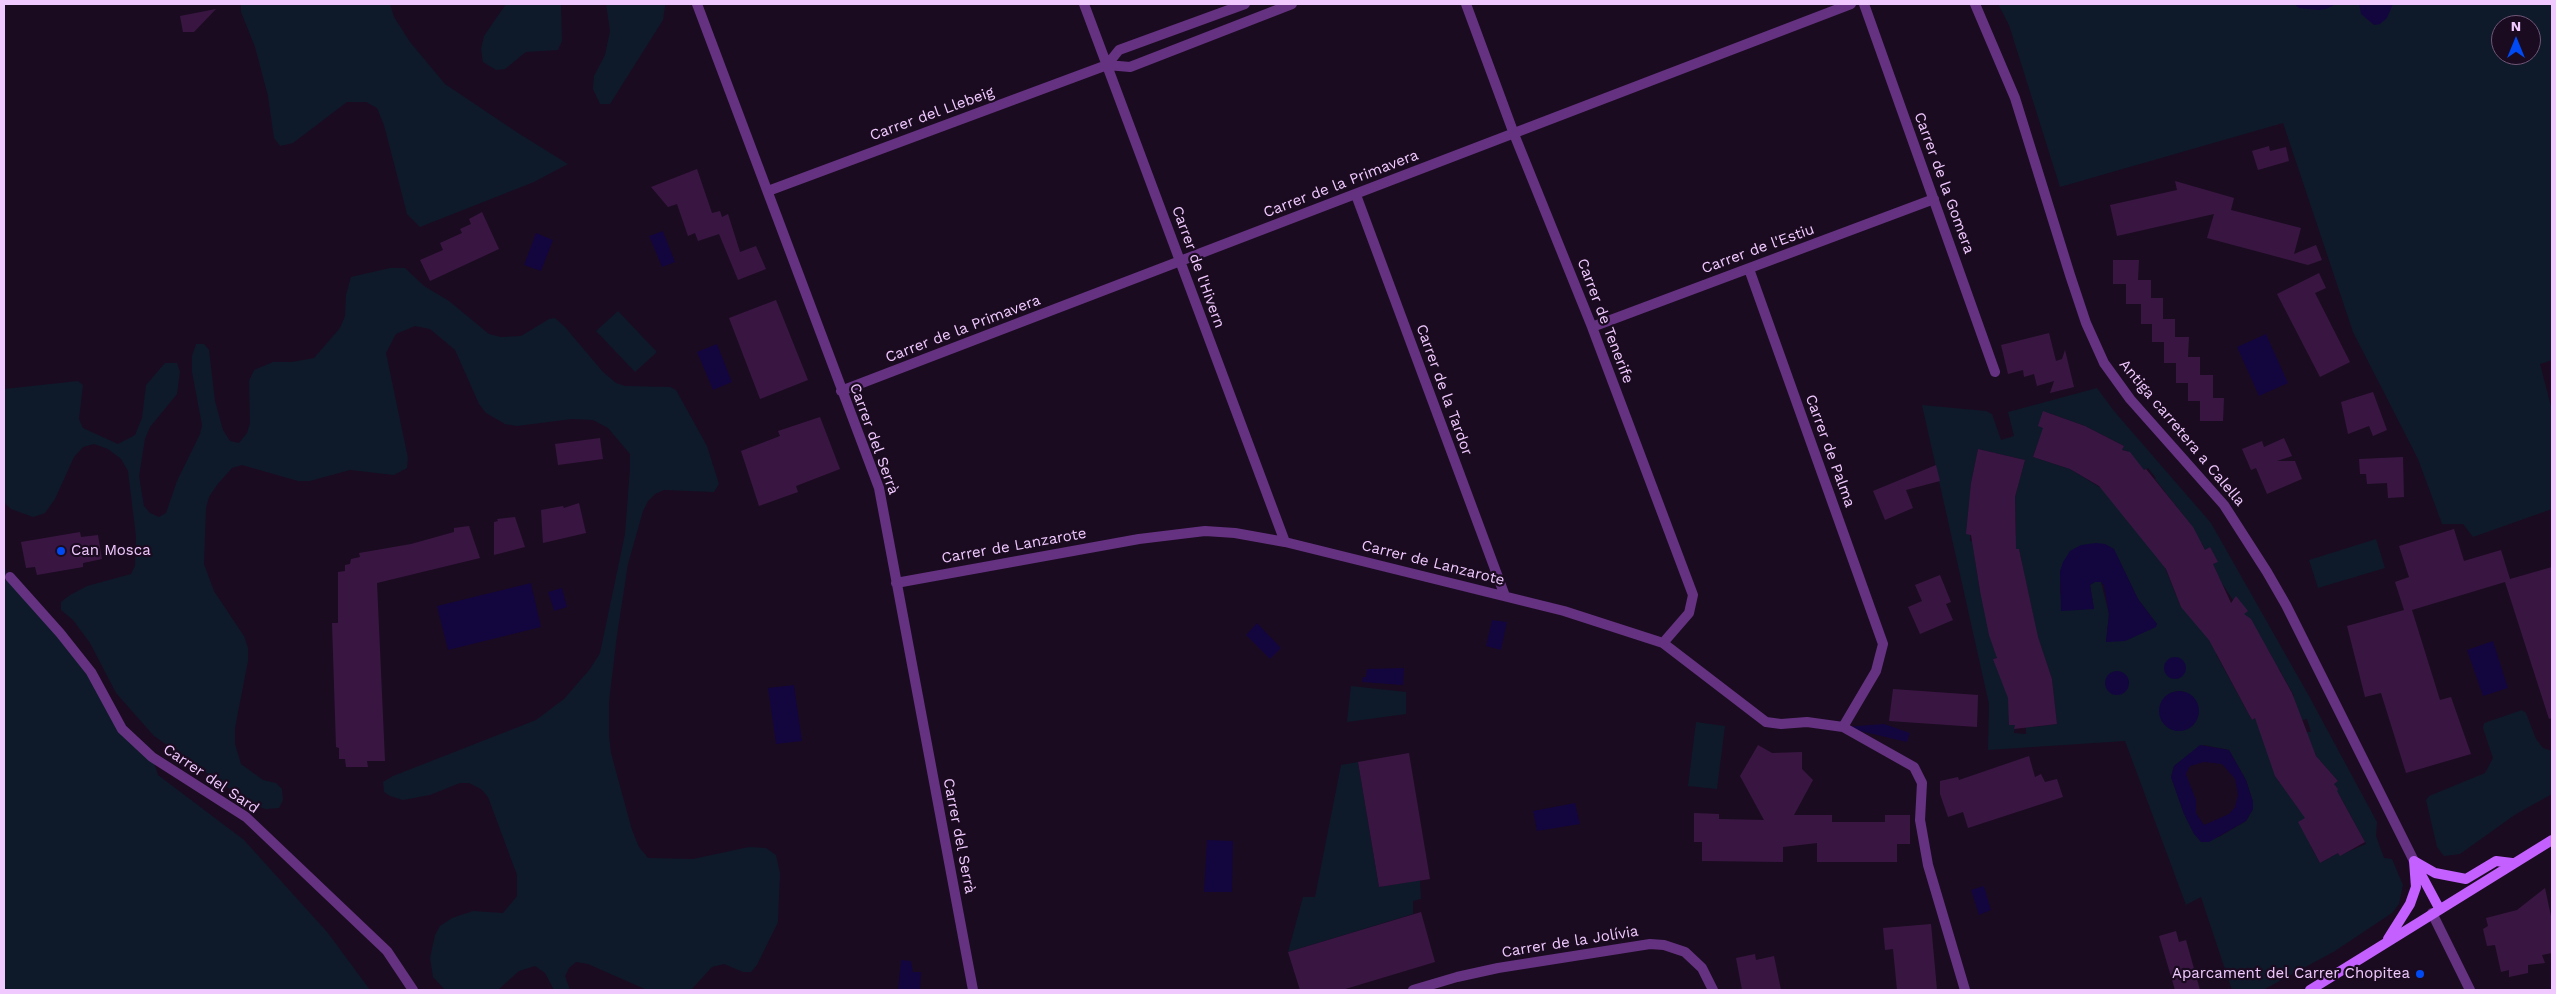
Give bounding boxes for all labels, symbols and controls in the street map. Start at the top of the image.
north arrow [2491,15,2541,65]
text: N [2511,18,2521,34]
street label: Carrer del Llebeig [868,83,996,145]
street label: Carrer de la Gomera [1910,110,1978,256]
street label: Carrer de la Primavera [1261,146,1421,222]
street label: Carrer de l'Hivern [1168,204,1228,330]
street label: Carrer de l'Estiu [1699,220,1817,278]
street label: Carrer de Tenerife [1573,256,1637,386]
street label: Carrer de la Primavera [883,291,1043,367]
street label: Carrer de la Tardor [1412,322,1476,458]
street label: Antiga carretera a Calella [2115,356,2249,510]
street label: Carrer del Serrà [845,381,903,497]
street label: Carrer de Palma [1801,392,1859,510]
street label: Carrer de Lanzarote [940,524,1088,568]
street label: Carrer de Lanzarote [1360,537,1506,589]
place label: Can Mosca [71,542,151,560]
marker: Can Mosca [55,545,67,557]
street label: Carrer del Sard [160,740,262,818]
street label: Carrer del Serrà [939,777,979,895]
street label: Carrer de la Jolívia [1500,922,1640,962]
place label: Aparcament del Carrer Chopitea [2172,965,2410,983]
marker: Aparcament del Carrer Chopitea [2414,968,2426,980]

